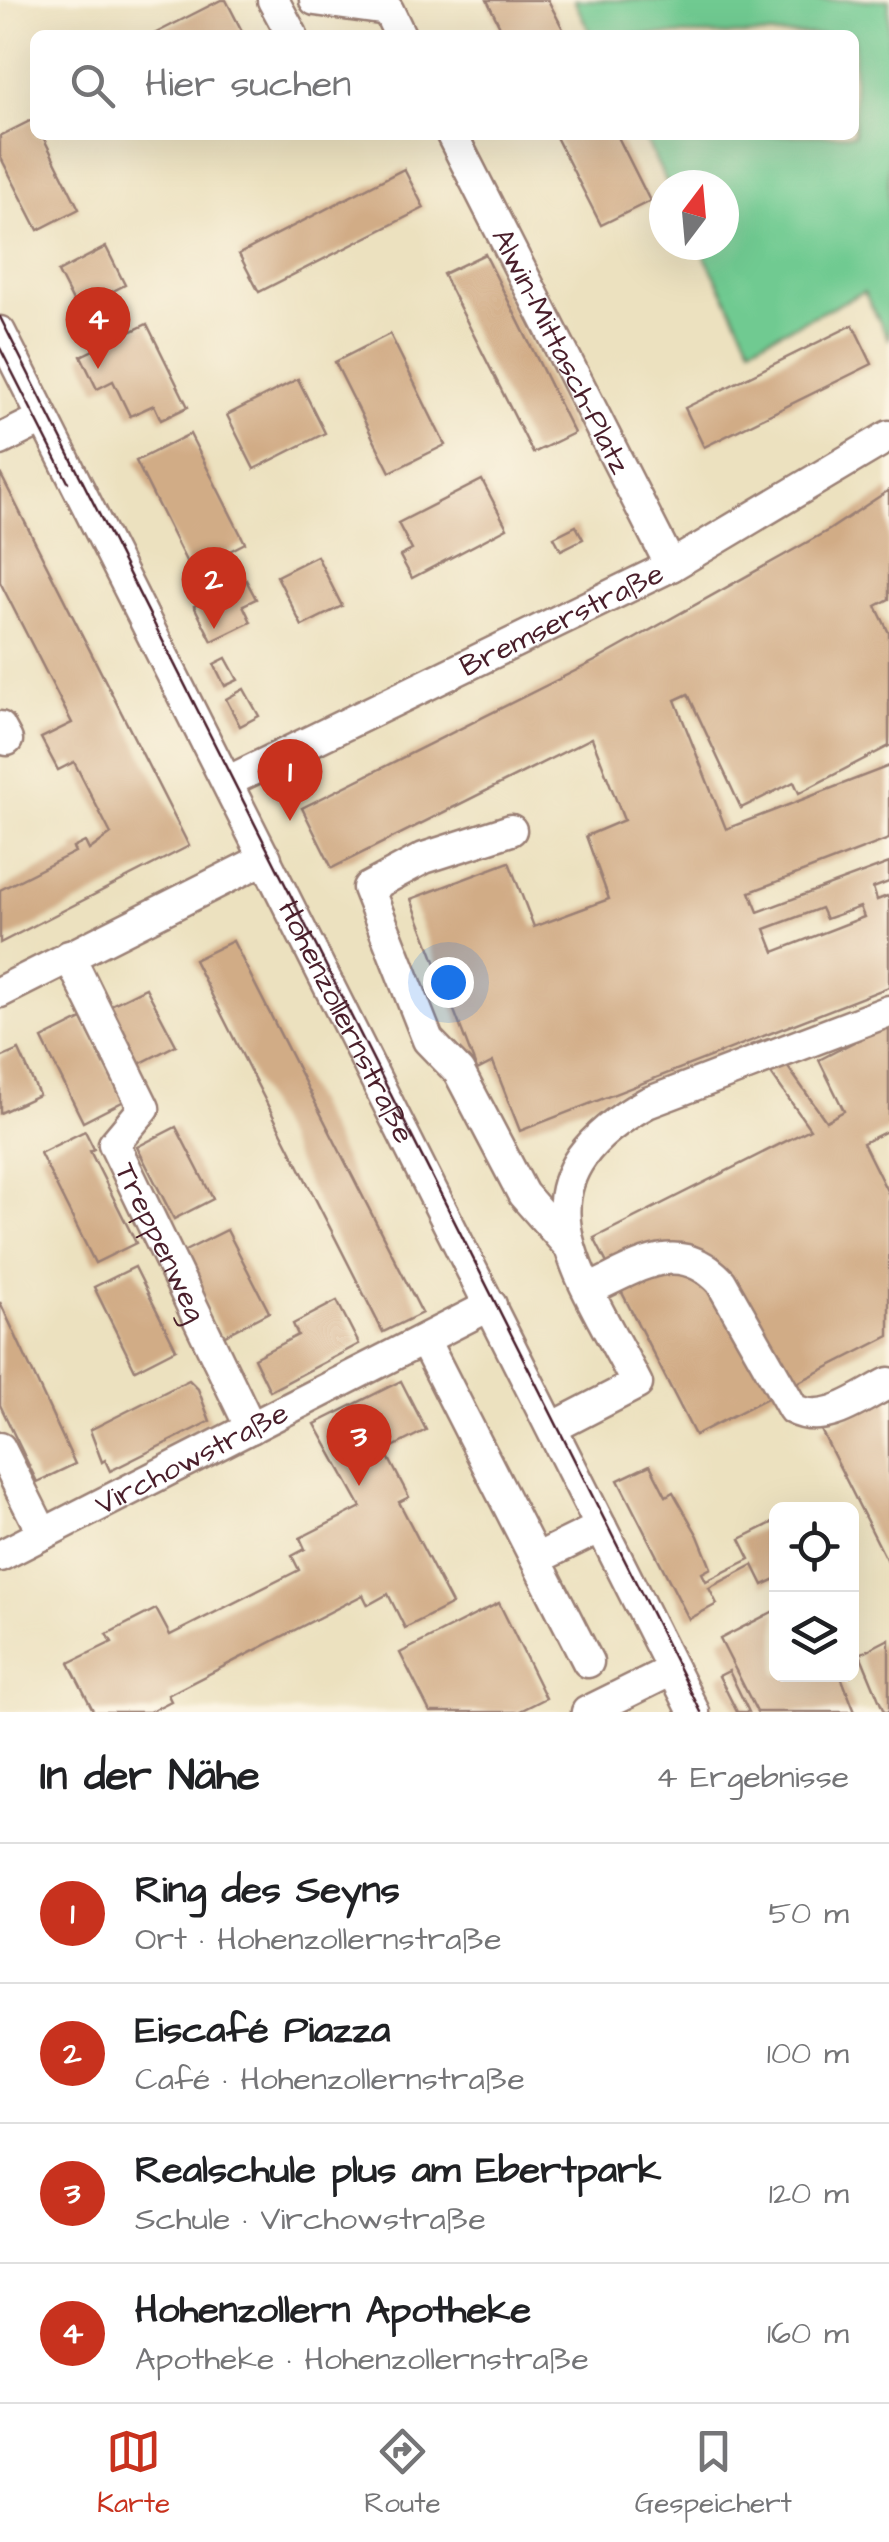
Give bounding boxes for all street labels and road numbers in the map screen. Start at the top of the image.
street label: Alwin-Mittasch-Platz [481,221,641,481]
street label: Bremserstraße [453,553,671,688]
street label: Hohenzollernstraße [267,894,425,1151]
street label: Treppenweg [104,1156,217,1329]
street label: Virchowstraße [88,1392,296,1526]

